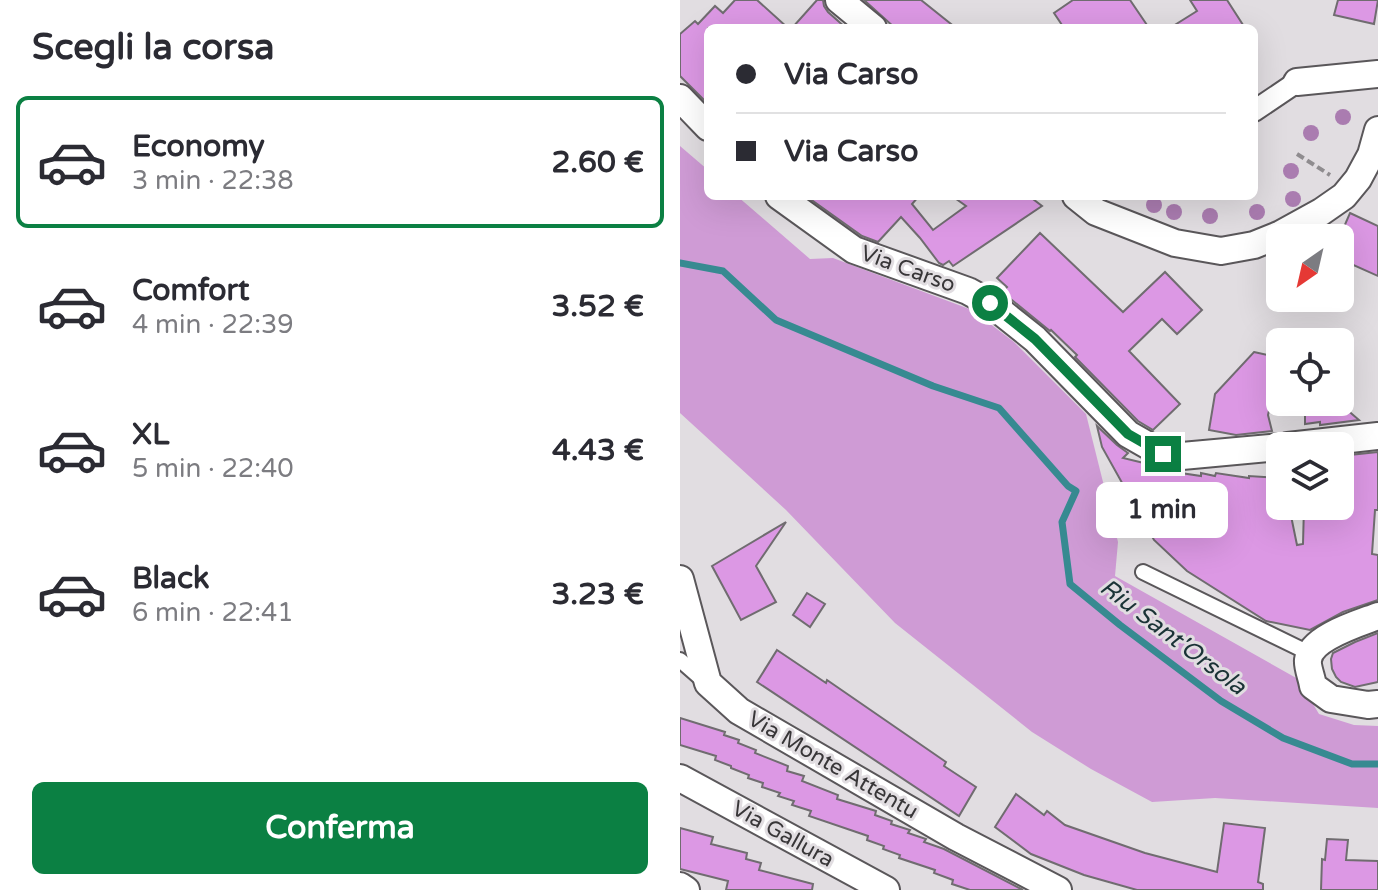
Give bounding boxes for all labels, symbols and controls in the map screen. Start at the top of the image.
text: Scegli la corsa [32,26,274,69]
text: Via Carso [784,56,919,93]
icon: car [36,126,108,198]
text: Economy [132,128,265,165]
text: Via Carso [784,133,919,170]
text: 2.60 € [551,144,644,181]
text: 3 min · 22:38 [132,165,294,196]
north arrow [1266,224,1354,312]
map controls [1266,224,1354,520]
street label: Via Carso [857,240,959,298]
icon: car [36,270,108,342]
text: Comfort [132,272,250,309]
route start [972,285,1008,321]
text: 3.52 € [551,288,644,325]
text: 4 min · 22:39 [132,309,294,340]
button: locate [1266,328,1354,416]
icon: car [36,414,108,486]
text: XL [132,416,169,453]
text: 4.43 € [552,432,644,469]
button: layers [1266,432,1354,520]
route end [1145,436,1181,472]
text: 5 min · 22:40 [132,453,294,484]
callout: 1 min [1097,482,1229,538]
text: 1 min [1127,494,1197,525]
icon: car [36,558,108,630]
text: Black [132,560,209,597]
water label: Riu Sant'Orsola [1094,573,1252,702]
text: 3.23 € [551,576,644,613]
text: 6 min · 22:41 [132,597,294,628]
street label: Via Monte Attentu [743,706,923,824]
button: Conferma [32,782,648,874]
street label: Via Gallura [727,795,839,873]

